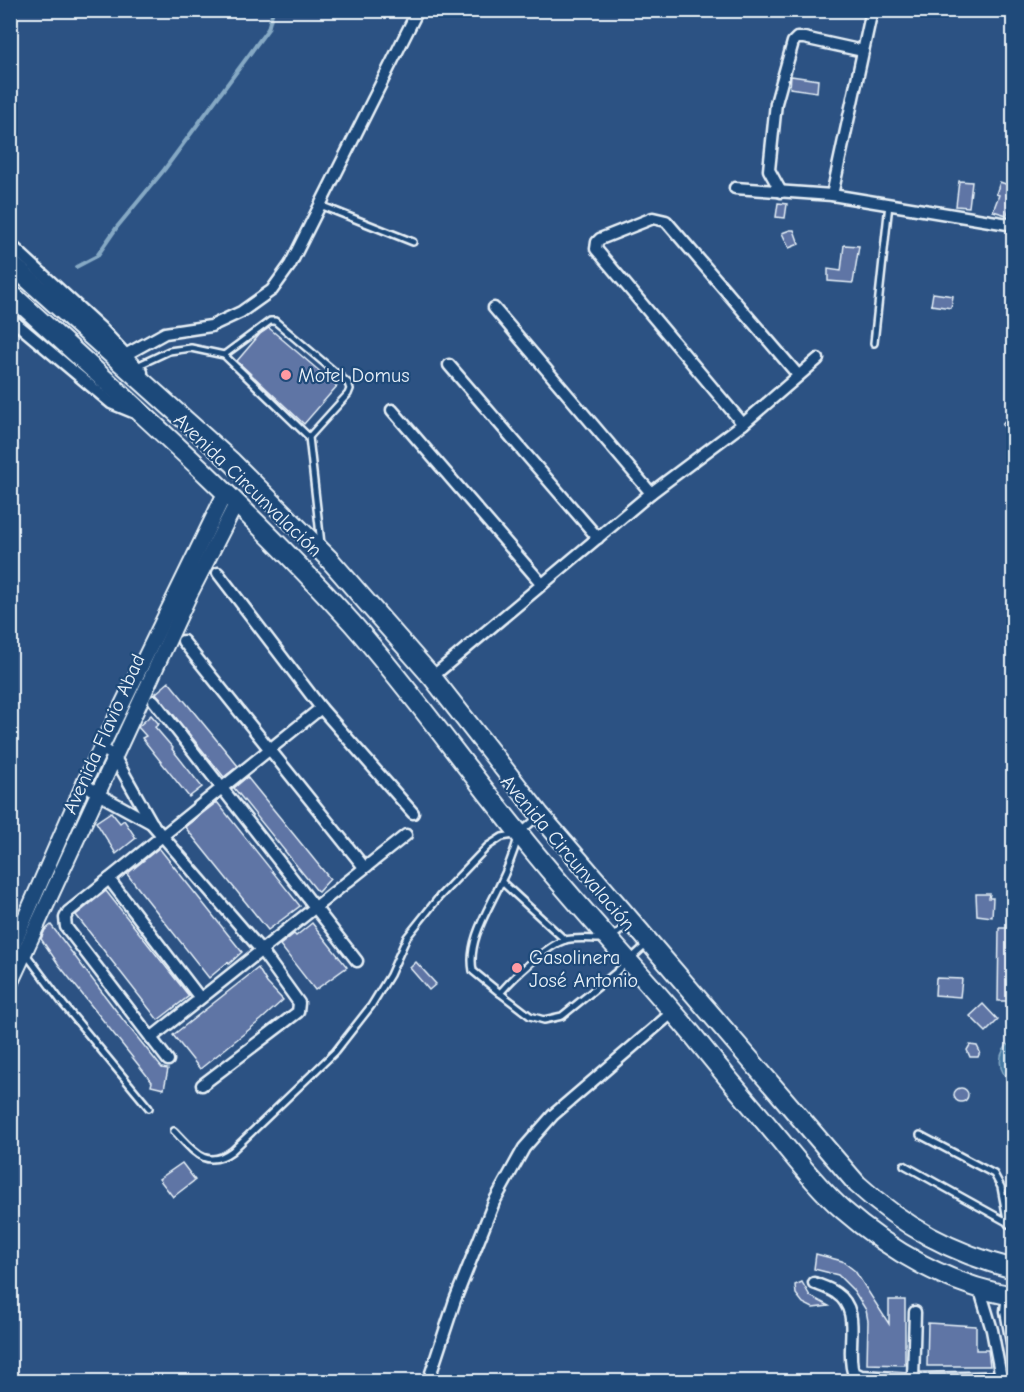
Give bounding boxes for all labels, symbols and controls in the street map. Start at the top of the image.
place label: Motel Domus [298,364,410,387]
marker: Motel Domus [279,368,293,382]
street label: Avenida Circunvalación [169,408,327,562]
street label: Avenida Flavio Abad [58,651,150,817]
street label: Avenida Circunvalación [496,770,640,936]
place label: Gasolinera José Antonio [529,946,638,992]
marker: Gasolinera José Antonio [510,961,524,975]

